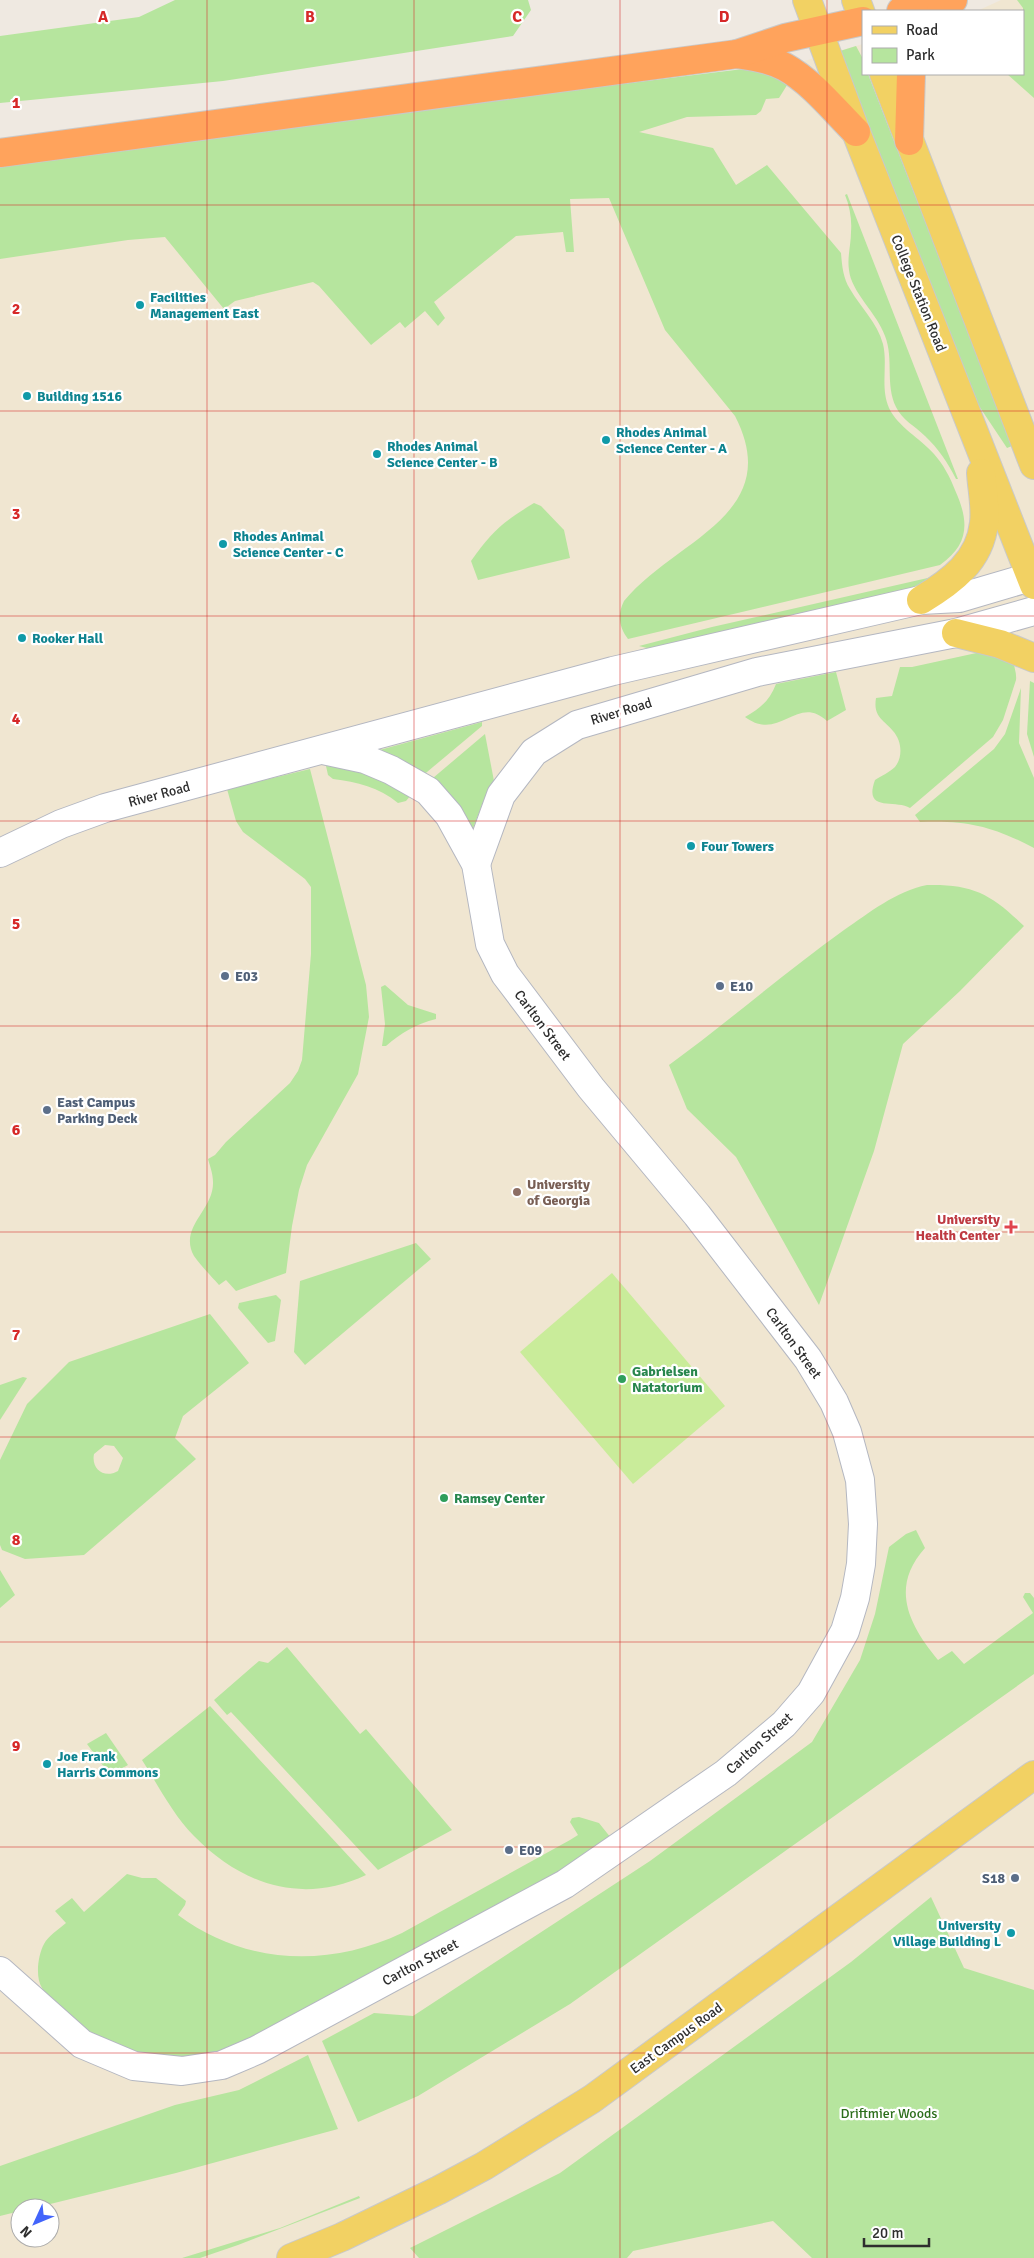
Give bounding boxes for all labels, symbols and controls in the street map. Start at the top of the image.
text: A [98,7,109,27]
text: B [305,7,315,27]
text: C [512,7,522,27]
text: D [719,7,730,27]
legend [862,10,1024,75]
text: Road [906,21,938,39]
text: Park [906,46,935,64]
text: 1 [12,93,21,113]
street label: College Station Road [887,232,950,354]
place label: Facilities Management East [150,289,260,322]
text: 2 [12,299,20,319]
marker: Facilities Management East [134,299,146,311]
place label: Building 1516 [37,388,122,405]
marker: Building 1516 [21,390,33,402]
place label: Rhodes Animal Science Center - A [616,424,727,457]
marker: Rhodes Animal Science Center - A [600,434,612,446]
place label: Rhodes Animal Science Center - B [387,438,498,471]
marker: Rhodes Animal Science Center - B [371,448,383,460]
text: 3 [12,504,20,524]
place label: Rhodes Animal Science Center - C [233,528,344,561]
marker: Rhodes Animal Science Center - C [217,538,229,550]
place label: Rooker Hall [32,630,104,647]
marker: Rooker Hall [16,632,28,644]
street label: River Road [588,694,654,729]
text: 4 [12,709,21,729]
street label: River Road [126,778,192,811]
place label: Four Towers [701,838,774,855]
marker: Four Towers [685,840,697,852]
text: 5 [12,914,20,934]
place label: E03 [235,968,258,985]
marker: E03 [219,970,231,982]
place label: E10 [730,978,754,995]
marker: E10 [714,980,726,992]
street label: Carlton Street [511,987,575,1064]
place label: East Campus Parking Deck [57,1094,138,1127]
marker: East Campus Parking Deck [41,1104,53,1116]
text: 6 [12,1120,21,1140]
place label: University of Georgia [527,1176,590,1209]
marker: University of Georgia [511,1186,523,1198]
place label: University Health Center [915,1211,1000,1244]
marker: University Health Center [1004,1220,1018,1234]
street label: Carlton Street [762,1304,825,1382]
text: 7 [12,1325,21,1345]
place label: Gabrielsen Natatorium [632,1363,703,1396]
marker: Gabrielsen Natatorium [616,1373,628,1385]
place label: Ramsey Center [454,1490,545,1507]
marker: Ramsey Center [438,1492,450,1504]
text: 8 [12,1530,21,1550]
street label: Carlton Street [723,1709,796,1778]
text: 9 [12,1736,21,1756]
place label: Joe Frank Harris Commons [57,1748,158,1781]
marker: Joe Frank Harris Commons [41,1758,53,1770]
place label: E09 [519,1842,543,1859]
marker: E09 [503,1844,515,1856]
place label: S18 [982,1870,1005,1887]
marker: S18 [1009,1872,1021,1884]
place label: University Village Building L [893,1917,1002,1950]
marker: University Village Building L [1005,1927,1017,1939]
street label: Carlton Street [379,1935,461,1990]
street label: East Campus Road [627,1999,726,2078]
park label: Driftmier Woods [841,2105,937,2122]
north arrow [10,2198,60,2248]
scale bar [864,2216,929,2248]
text: N [17,2222,36,2241]
text: 20 m [872,2224,903,2242]

